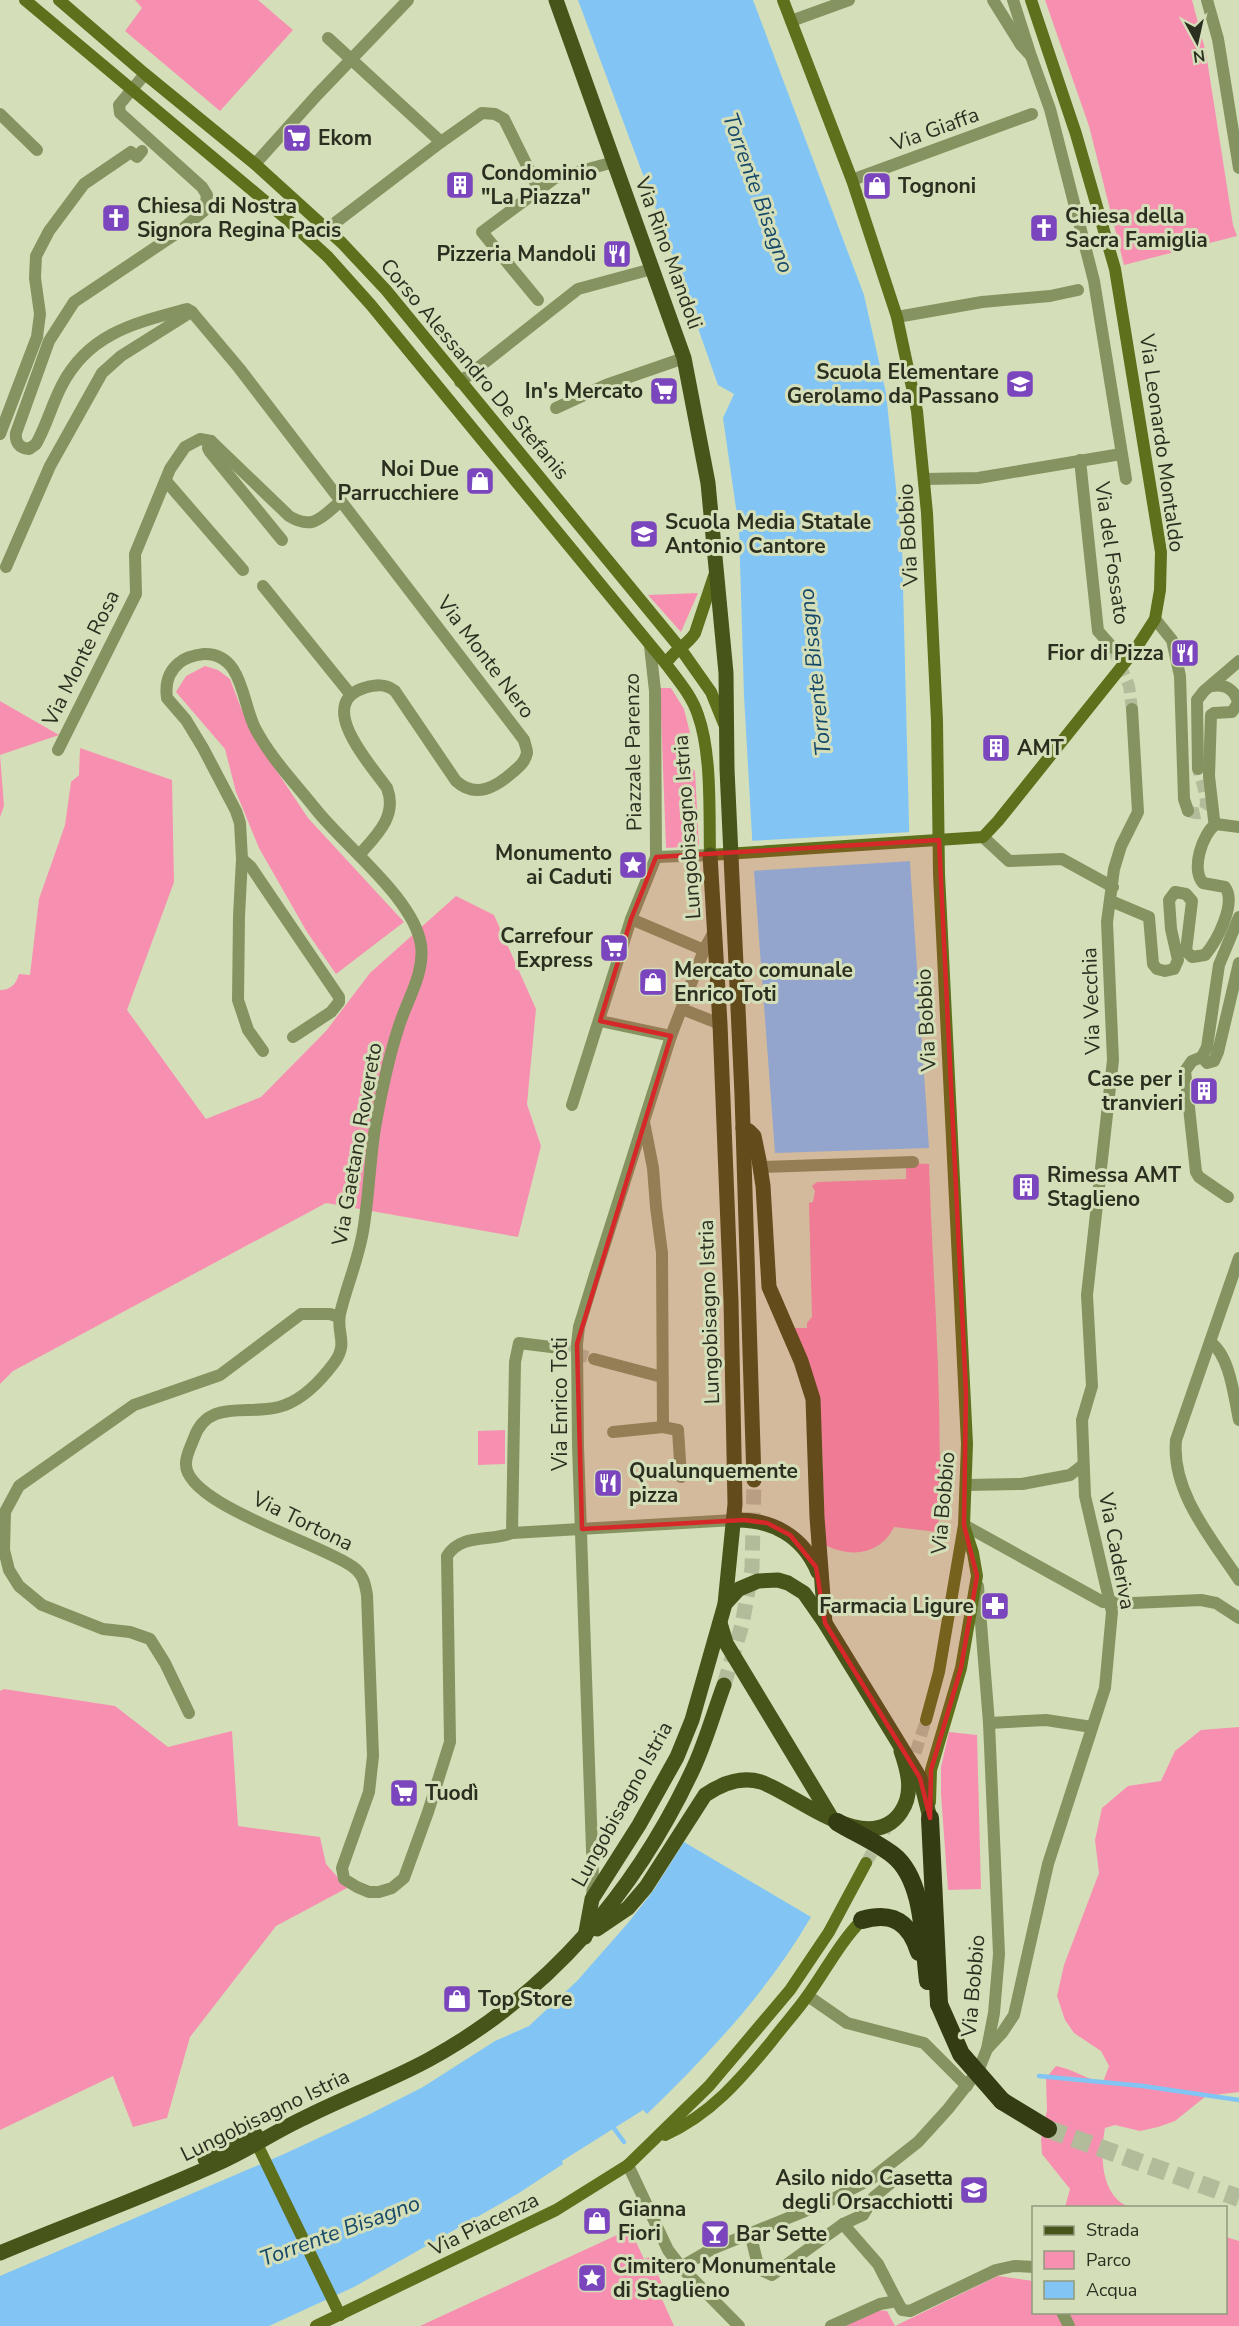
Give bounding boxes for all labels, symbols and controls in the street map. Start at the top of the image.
north arrow [1167,12,1227,72]
text: N [1191,44,1206,68]
street label: Via Giaffa [886,100,983,158]
water label: Torrente Bisagno [715,109,801,277]
supermarket icon: Ekom [281,122,313,154]
place label: Ekom [318,124,372,152]
place label: Condominio "La Piazza" [481,159,597,211]
building icon: Condominio "La Piazza" [444,169,476,201]
shop icon: Tognoni [861,170,893,202]
street label: Via Rino Mandoli [628,172,709,333]
place label: Tognoni [898,172,976,200]
place label: Chiesa di Nostra Signora Regina Pacis [137,192,341,244]
church icon: Chiesa di Nostra Signora Regina Pacis [100,202,132,234]
place label: Chiesa della Sacra Famiglia [1065,202,1208,254]
church icon: Chiesa della Sacra Famiglia [1028,212,1060,244]
restaurant icon: Pizzeria Mandoli [601,238,633,270]
place label: Pizzeria Mandoli [436,240,596,268]
street label: Corso Alessandro De Stefanis [374,253,576,485]
street label: Via Leonardo Montaldo [1133,331,1191,554]
place label: Scuola Elementare Gerolamo da Passano [787,358,999,410]
school or university icon: Scuola Elementare Gerolamo da Passano [1004,368,1036,400]
supermarket icon: In's Mercato [648,375,680,407]
place label: In's Mercato [525,377,643,405]
place label: Noi Due Parrucchiere [338,455,459,507]
shop icon: Noi Due Parrucchiere [464,465,496,497]
street label: Via del Fossato [1088,479,1136,626]
street label: Via Bobbio [891,483,925,588]
place label: Scuola Media Statale Antonio Cantore [665,508,871,560]
school or university icon: Scuola Media Statale Antonio Cantore [628,518,660,550]
street label: Via Monte Rosa [36,585,126,732]
water label: Torrente Bisagno [791,587,839,757]
street label: Via Monte Nero [430,589,541,724]
restaurant icon: Fior di Pizza [1169,637,1201,669]
place label: Fior di Pizza [1047,639,1164,667]
street label: Piazzale Parenzo [618,673,648,831]
building icon: AMT [980,732,1012,764]
street label: Lungobisagno Istria [667,734,707,920]
place label: AMT [1017,734,1064,762]
place label: Monumento ai Caduti [495,839,612,891]
place icon: Monumento ai Caduti [617,849,649,881]
place label: Carrefour Express [500,922,594,974]
supermarket icon: Carrefour Express [598,932,630,964]
street label: Via Vecchia [1075,947,1107,1056]
place label: Mercato comunale Enrico Toti [674,956,853,1008]
shop icon: Mercato comunale Enrico Toti [637,966,669,998]
street label: Via Bobbio [909,968,943,1073]
street label: Via Gaetano Rovereto [325,1040,389,1249]
place label: Case per i tranvieri [1087,1065,1183,1117]
building icon: Case per i tranvieri [1188,1075,1220,1107]
place label: Rimessa AMT Staglieno [1047,1161,1181,1213]
building icon: Rimessa AMT Staglieno [1010,1171,1042,1203]
street label: Lungobisagno Istria [692,1219,726,1405]
street label: Via Enrico Toti [546,1337,574,1472]
street label: Via Bobbio [924,1451,961,1556]
place label: Qualunquemente pizza [629,1457,798,1509]
restaurant icon: Qualunquemente pizza [592,1467,624,1499]
street label: Via Tortona [247,1484,358,1557]
street label: Via Caderiva [1092,1489,1142,1612]
pharmacy icon: Farmacia Ligure [979,1590,1011,1622]
place label: Farmacia Ligure [819,1592,974,1620]
street label: Lungobisagno Istria [565,1716,679,1892]
supermarket icon: Tuodì [388,1777,420,1809]
place label: Tuodì [425,1779,479,1807]
street label: Via Bobbio [954,1934,991,2039]
shop icon: Top Store [441,1983,473,2015]
place label: Top Store [478,1985,572,2013]
street label: Lungobisagno Istria [176,2062,354,2168]
place label: Asilo nido Casetta degli Orsacchiotti [776,2164,953,2216]
school or university icon: Asilo nido Casetta degli Orsacchiotti [958,2174,990,2206]
street label: Via Piacenza [424,2185,543,2263]
water label: Torrente Bisagno [256,2188,424,2274]
place label: Gianna Fiori [618,2195,686,2247]
shop icon: Gianna Fiori [581,2205,613,2237]
legend [1032,2206,1227,2314]
bar icon: Bar Sette [699,2218,731,2250]
text: Strada [1086,2218,1139,2242]
place label: Bar Sette [736,2220,827,2248]
text: Parco [1086,2248,1131,2272]
place label: Cimitero Monumentale di Staglieno [613,2252,836,2304]
place icon: Cimitero Monumentale di Staglieno [576,2262,608,2294]
text: Acqua [1086,2278,1137,2302]

